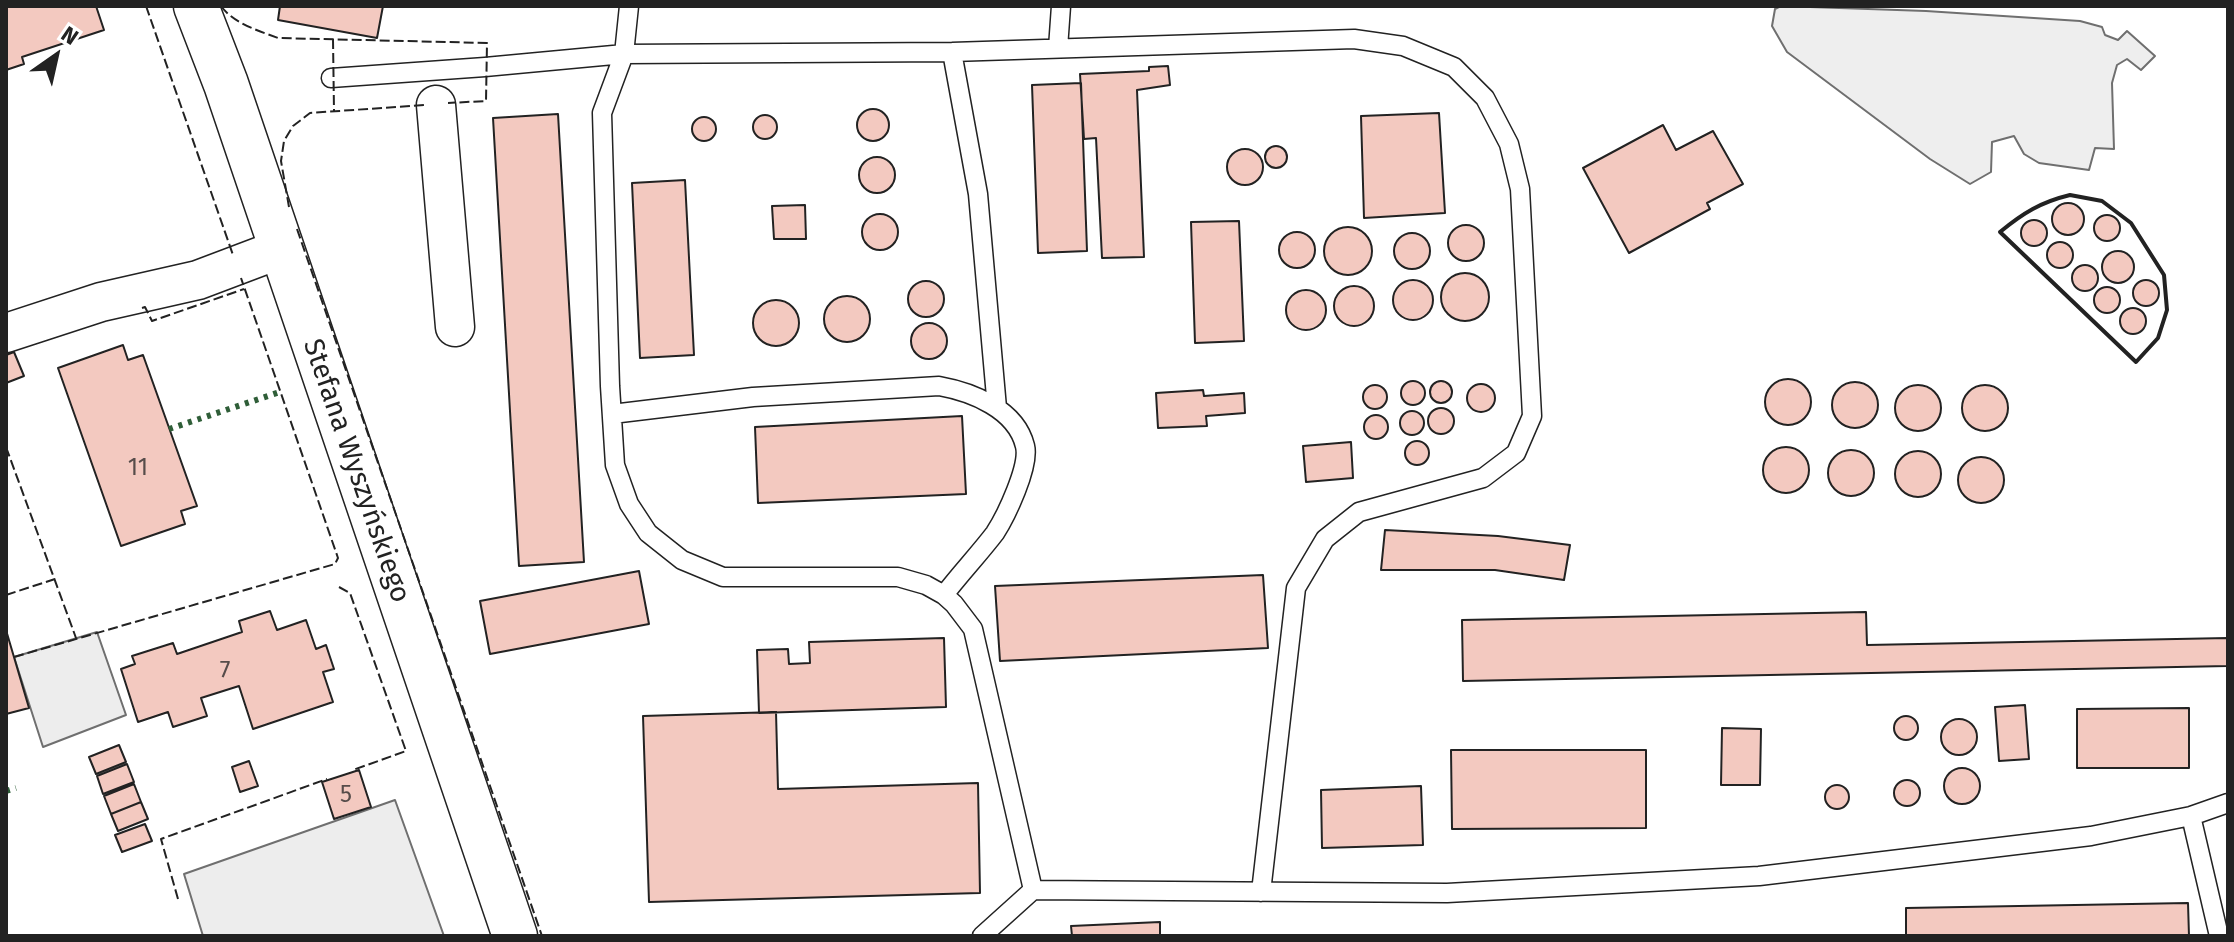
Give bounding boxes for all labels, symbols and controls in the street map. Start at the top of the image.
north arrow [16,16,96,96]
text: N [56,20,83,51]
street label: Stefana Wyszyńskiego [295,335,417,607]
house number: 11 [128,454,148,482]
house number: 7 [220,657,230,685]
house number: 5 [340,781,352,809]

